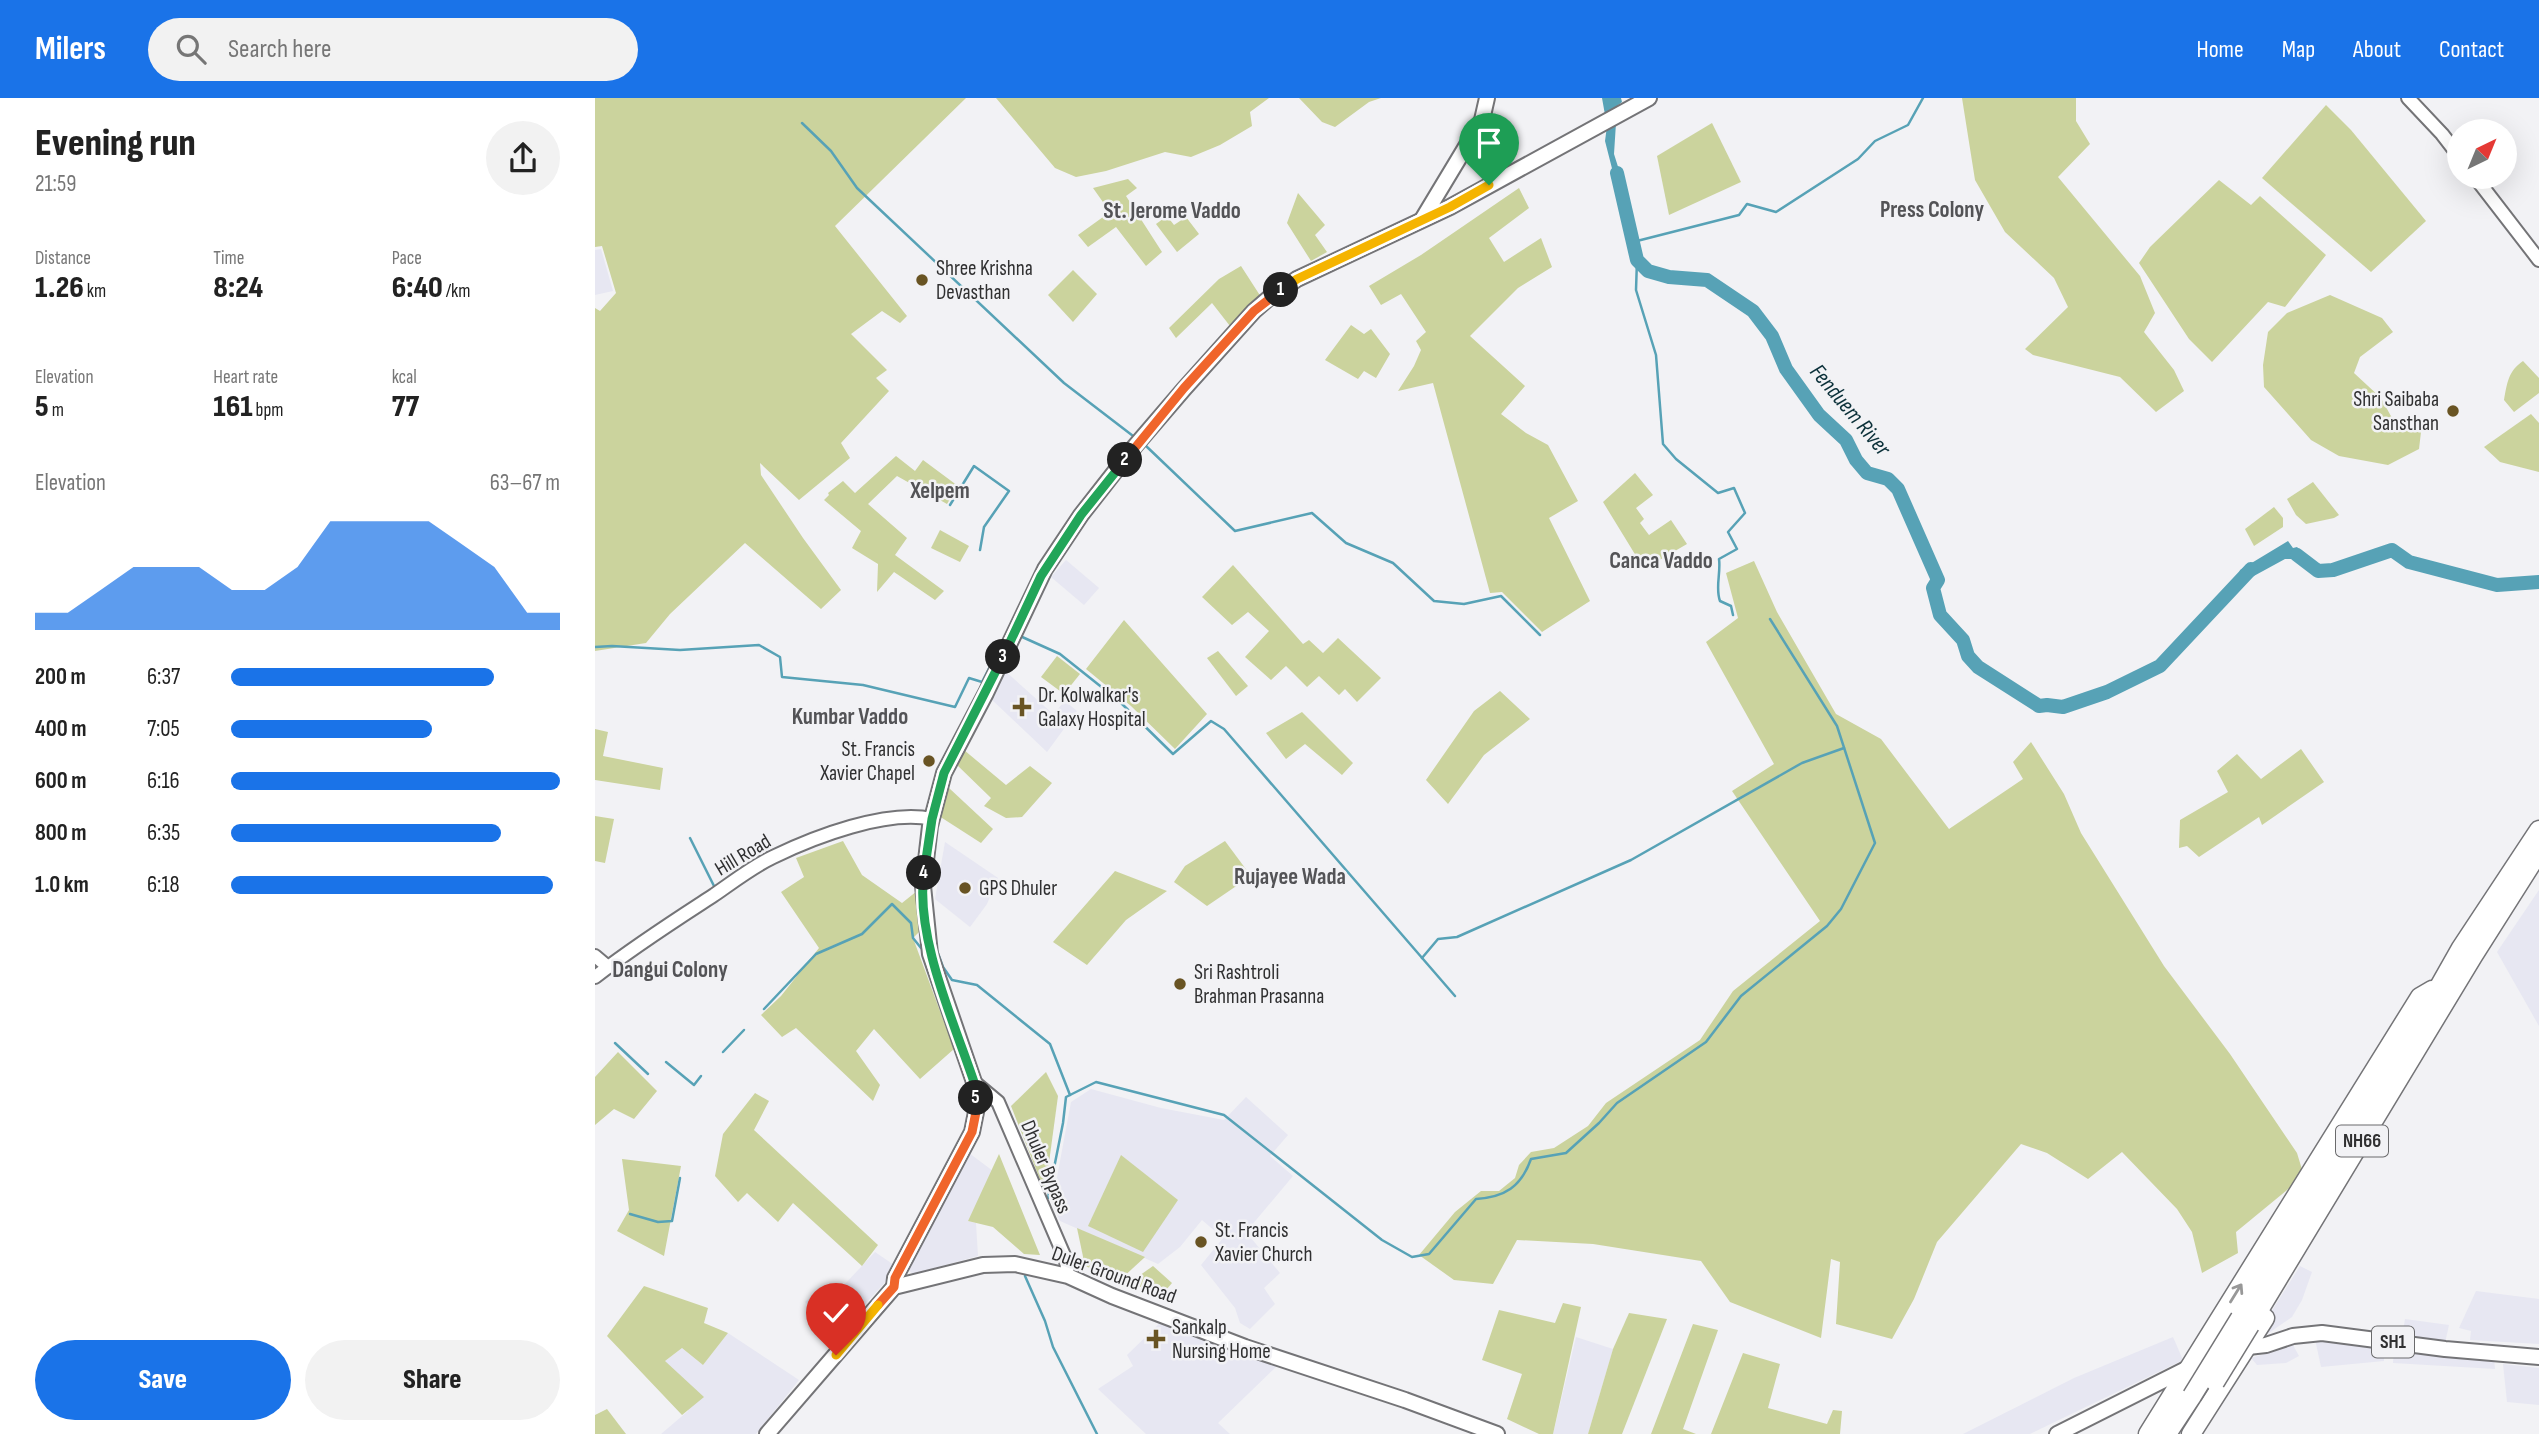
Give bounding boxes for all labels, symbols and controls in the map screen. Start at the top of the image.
search box [148,18,638,81]
text: Milers [35,29,106,69]
icon: search [172,30,210,68]
text: Search here [228,34,331,65]
text: Home [2196,35,2244,64]
text: Map [2282,35,2315,64]
text: About [2353,35,2401,64]
text: Contact [2439,35,2504,64]
pin [1459,113,1519,185]
north arrow [2447,119,2517,189]
map controls [2447,119,2517,189]
text: Evening run [35,121,196,166]
button: share [486,121,560,195]
icon: arrive [1470,124,1508,162]
text: 21:59 [35,170,76,198]
district label: Press Colony [1880,196,1984,224]
district label: St. Jerome Vaddo [1103,197,1241,225]
text: Distance [35,247,91,270]
text: Time [213,247,244,270]
text: Pace [392,247,422,270]
place label: Shree Krishna Devasthan [936,256,1033,305]
text: 1.26 [35,270,84,306]
text: 8:24 [213,270,263,306]
text: 6:40 [392,270,443,306]
marker: Shree Krishna Devasthan [914,272,930,288]
pin: 1 [1263,272,1299,308]
text: 1 [1277,278,1284,301]
text: km [84,280,106,303]
text: /km [443,280,470,303]
water label: Fenduem River [1804,358,1897,463]
text: Elevation [35,366,94,389]
text: Heart rate [213,366,278,389]
text: kcal [392,366,417,389]
place label: Shri Saibaba Sansthan [2353,387,2439,436]
text: 5 [35,389,49,425]
text: 161 [213,389,253,425]
text: 77 [392,389,419,425]
text: m [49,399,64,422]
text: bpm [253,399,284,422]
marker: Shri Saibaba Sansthan [2445,403,2461,419]
pin: 2 [1107,442,1143,478]
text: 2 [1120,448,1129,471]
text: Elevation [35,469,106,497]
text: 63–67 m [490,469,560,497]
district label: Xelpem [909,477,970,505]
district label: Canca Vaddo [1609,547,1713,575]
pin: 3 [985,640,1021,674]
text: 3 [998,645,1007,668]
text: 200 m [35,663,86,691]
text: 6:37 [147,663,180,691]
place label: Dr. Kolwalkar's Galaxy Hospital [1038,683,1146,732]
marker: Dr. Kolwalkar's Galaxy Hospital [1012,697,1032,717]
district label: Kumbar Vaddo [792,703,908,731]
text: 400 m [35,715,86,743]
text: 7:05 [147,715,180,743]
place label: St. Francis Xavier Chapel [819,737,915,786]
marker: St. Francis Xavier Chapel [921,753,937,769]
text: 600 m [35,767,87,795]
text: 6:16 [147,767,180,795]
text: 800 m [35,819,87,847]
text: 6:35 [147,819,180,847]
street label: Hill Road [711,829,775,881]
pin: 4 [907,856,941,890]
text: 4 [919,861,928,884]
district label: Rujayee Wada [1234,863,1346,891]
text: 1.0 km [35,871,89,899]
text: 6:18 [147,871,180,899]
place label: GPS Dhuler [979,876,1057,901]
marker: GPS Dhuler [957,880,973,896]
district label: Dangui Colony [612,956,728,984]
place label: Sri Rashtroli Brahman Prasanna [1194,960,1324,1009]
marker: Sri Rashtroli Brahman Prasanna [1172,976,1188,992]
pin: 5 [959,1080,993,1116]
text: 5 [971,1086,980,1109]
street label: Dhuler Bypass [1015,1117,1077,1217]
road number: NH66 [2336,1126,2388,1156]
place label: St. Francis Xavier Church [1214,1218,1313,1267]
marker: St. Francis Xavier Church [1193,1234,1209,1250]
street label: Duler Ground Road [1048,1241,1180,1309]
pin [806,1283,866,1355]
one-way arrow [2230,1283,2244,1303]
icon: check [817,1294,855,1332]
place label: Sankalp Nursing Home [1172,1315,1271,1364]
road number: SH1 [2372,1326,2414,1358]
marker: Sankalp Nursing Home [1146,1329,1166,1349]
button: Save [35,1340,291,1420]
button: Share [305,1340,560,1420]

